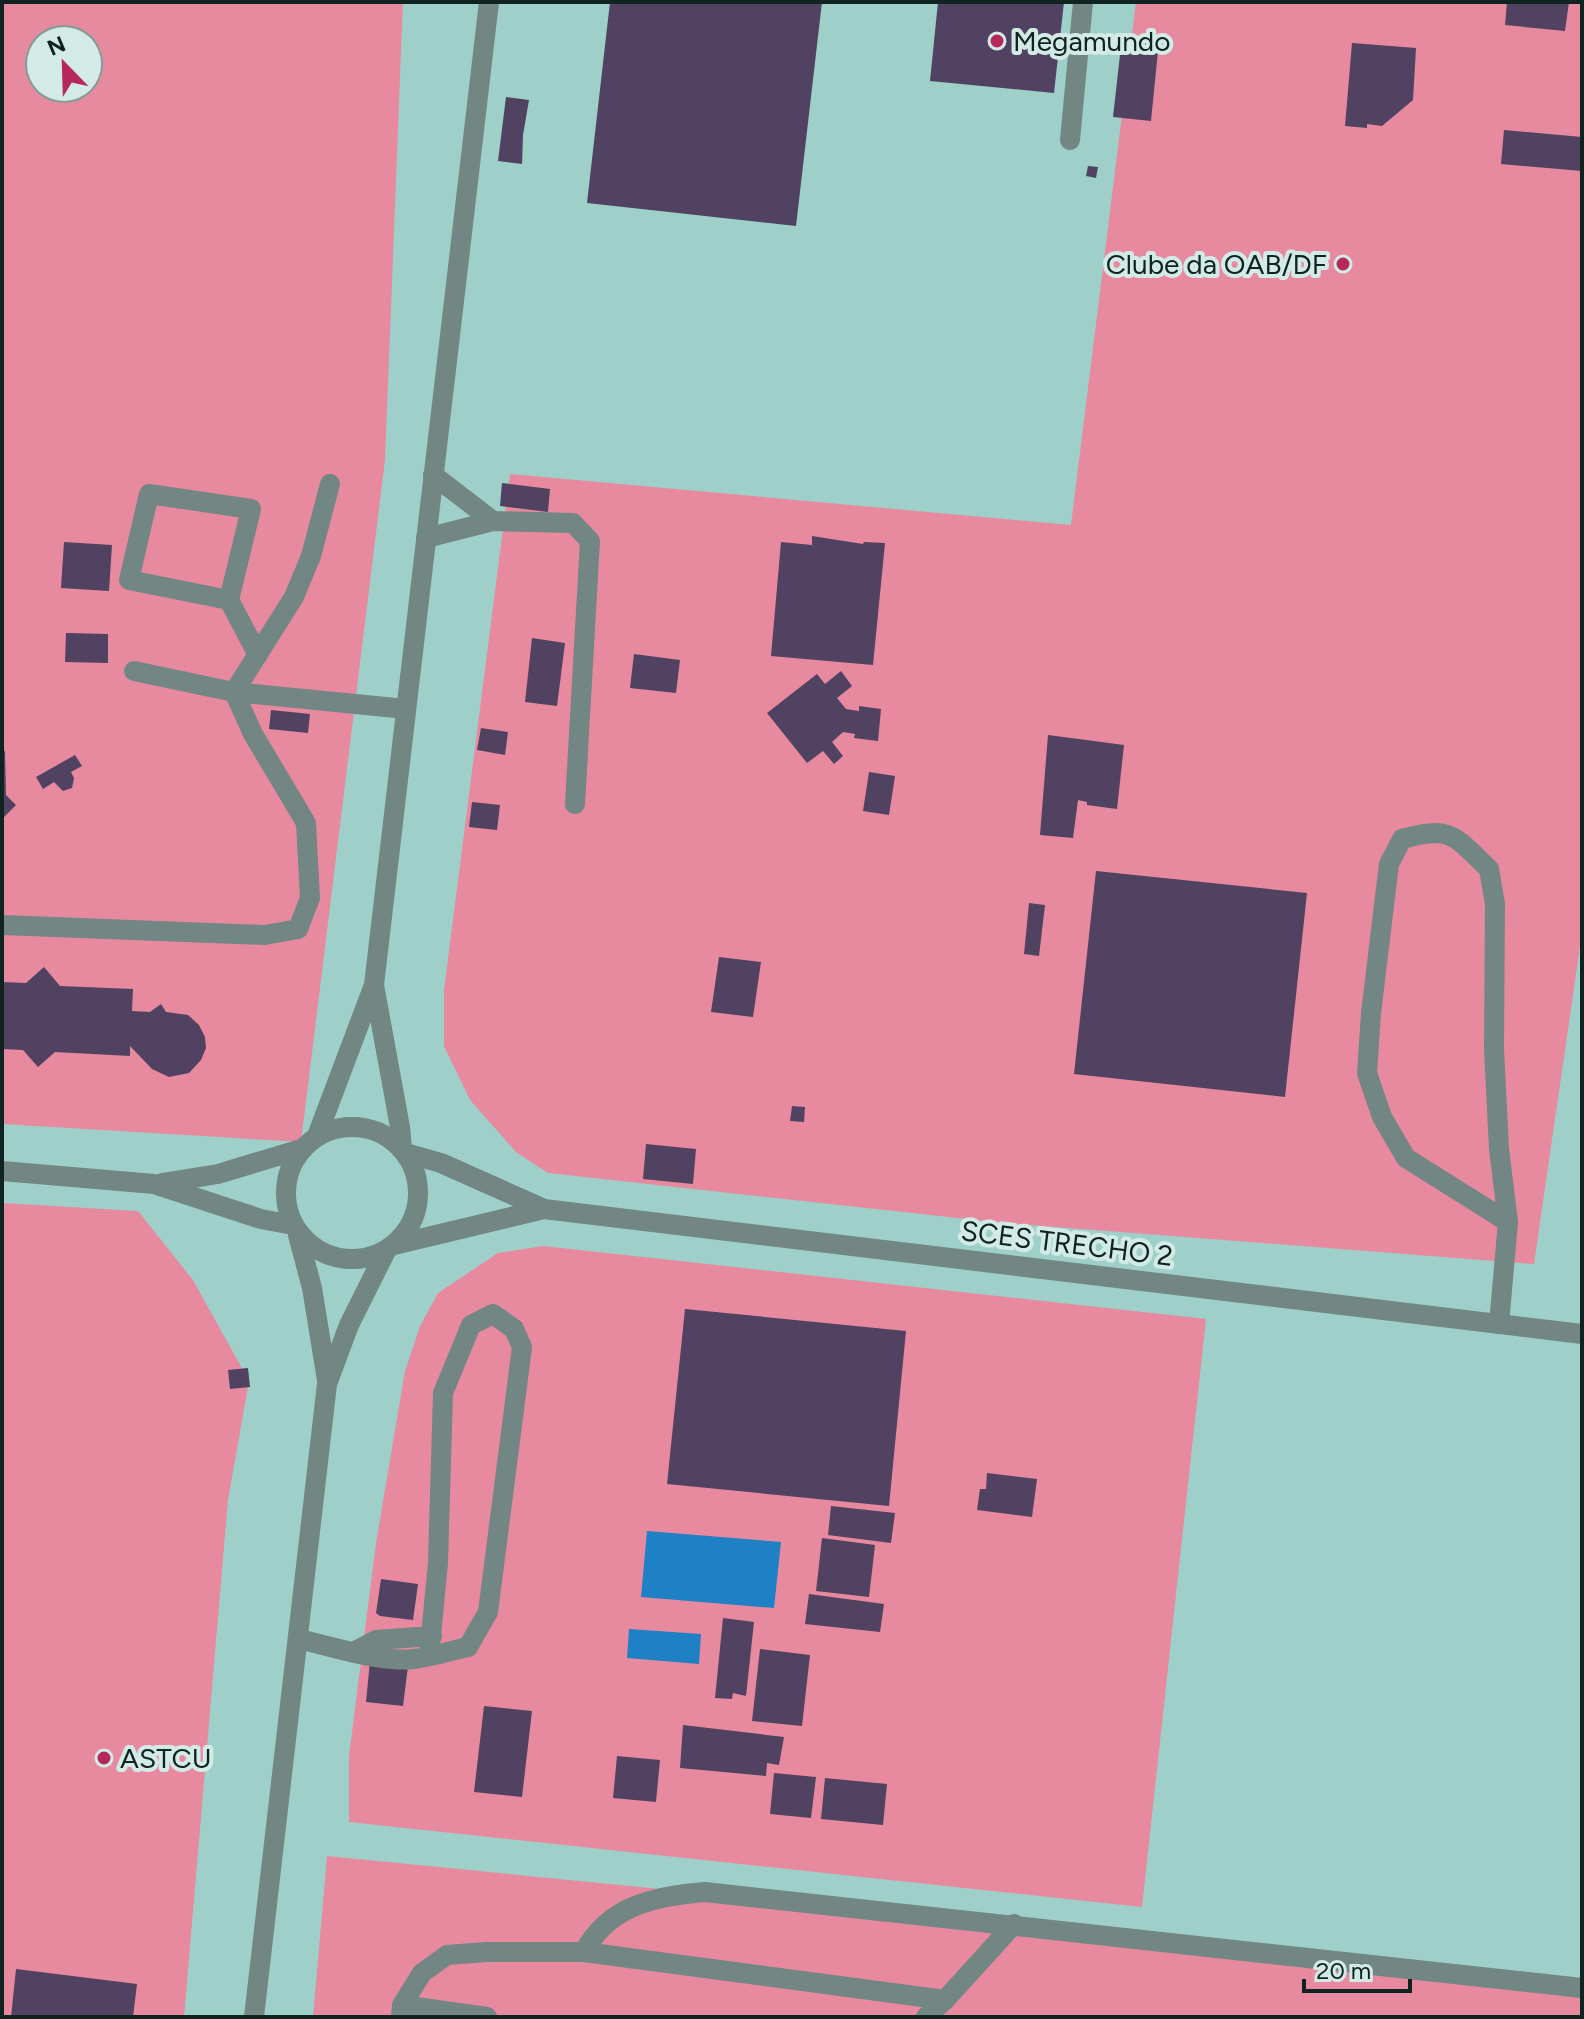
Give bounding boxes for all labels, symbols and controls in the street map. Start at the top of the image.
north arrow [24,24,104,104]
place label: Megamundo [1013,24,1170,58]
text: N [43,30,69,62]
marker: Megamundo [988,32,1006,50]
place label: Clube da OAB/DF [1106,247,1327,281]
marker: Clube da OAB/DF [1334,255,1352,273]
street label: SCES TRECHO 2 [959,1213,1175,1273]
place label: ASTCU [120,1741,212,1775]
marker: ASTCU [95,1749,113,1767]
scale bar [1304,1943,1410,1993]
text: 20 m [1316,1956,1371,1985]

